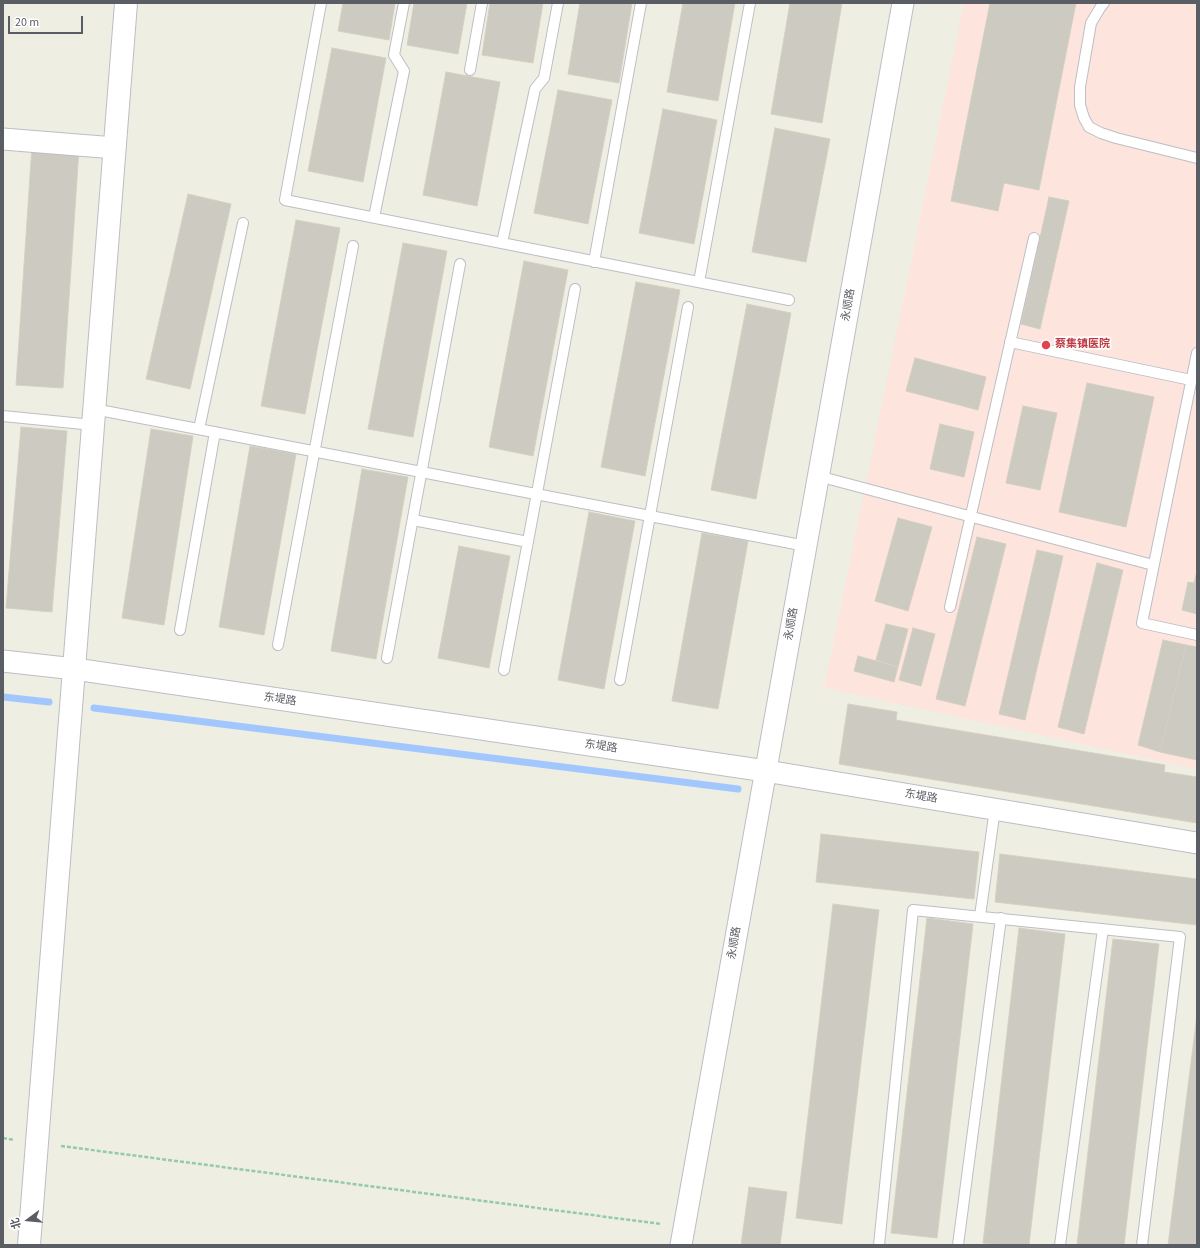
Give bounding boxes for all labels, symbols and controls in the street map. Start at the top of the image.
scale bar [10,8,85,34]
text: 20 m [15,14,39,31]
street label: 永顺路 [840,288,858,322]
place label: 蔡集镇医院 [1055,338,1110,352]
marker: 蔡集镇医院 [1040,339,1052,351]
street label: 永顺路 [783,607,801,641]
street label: 东堤路 [263,691,297,709]
street label: 东堤路 [584,738,618,756]
street label: 东堤路 [904,788,938,806]
street label: 永顺路 [726,926,744,960]
north arrow [8,1200,48,1240]
text: 北 [7,1216,25,1231]

